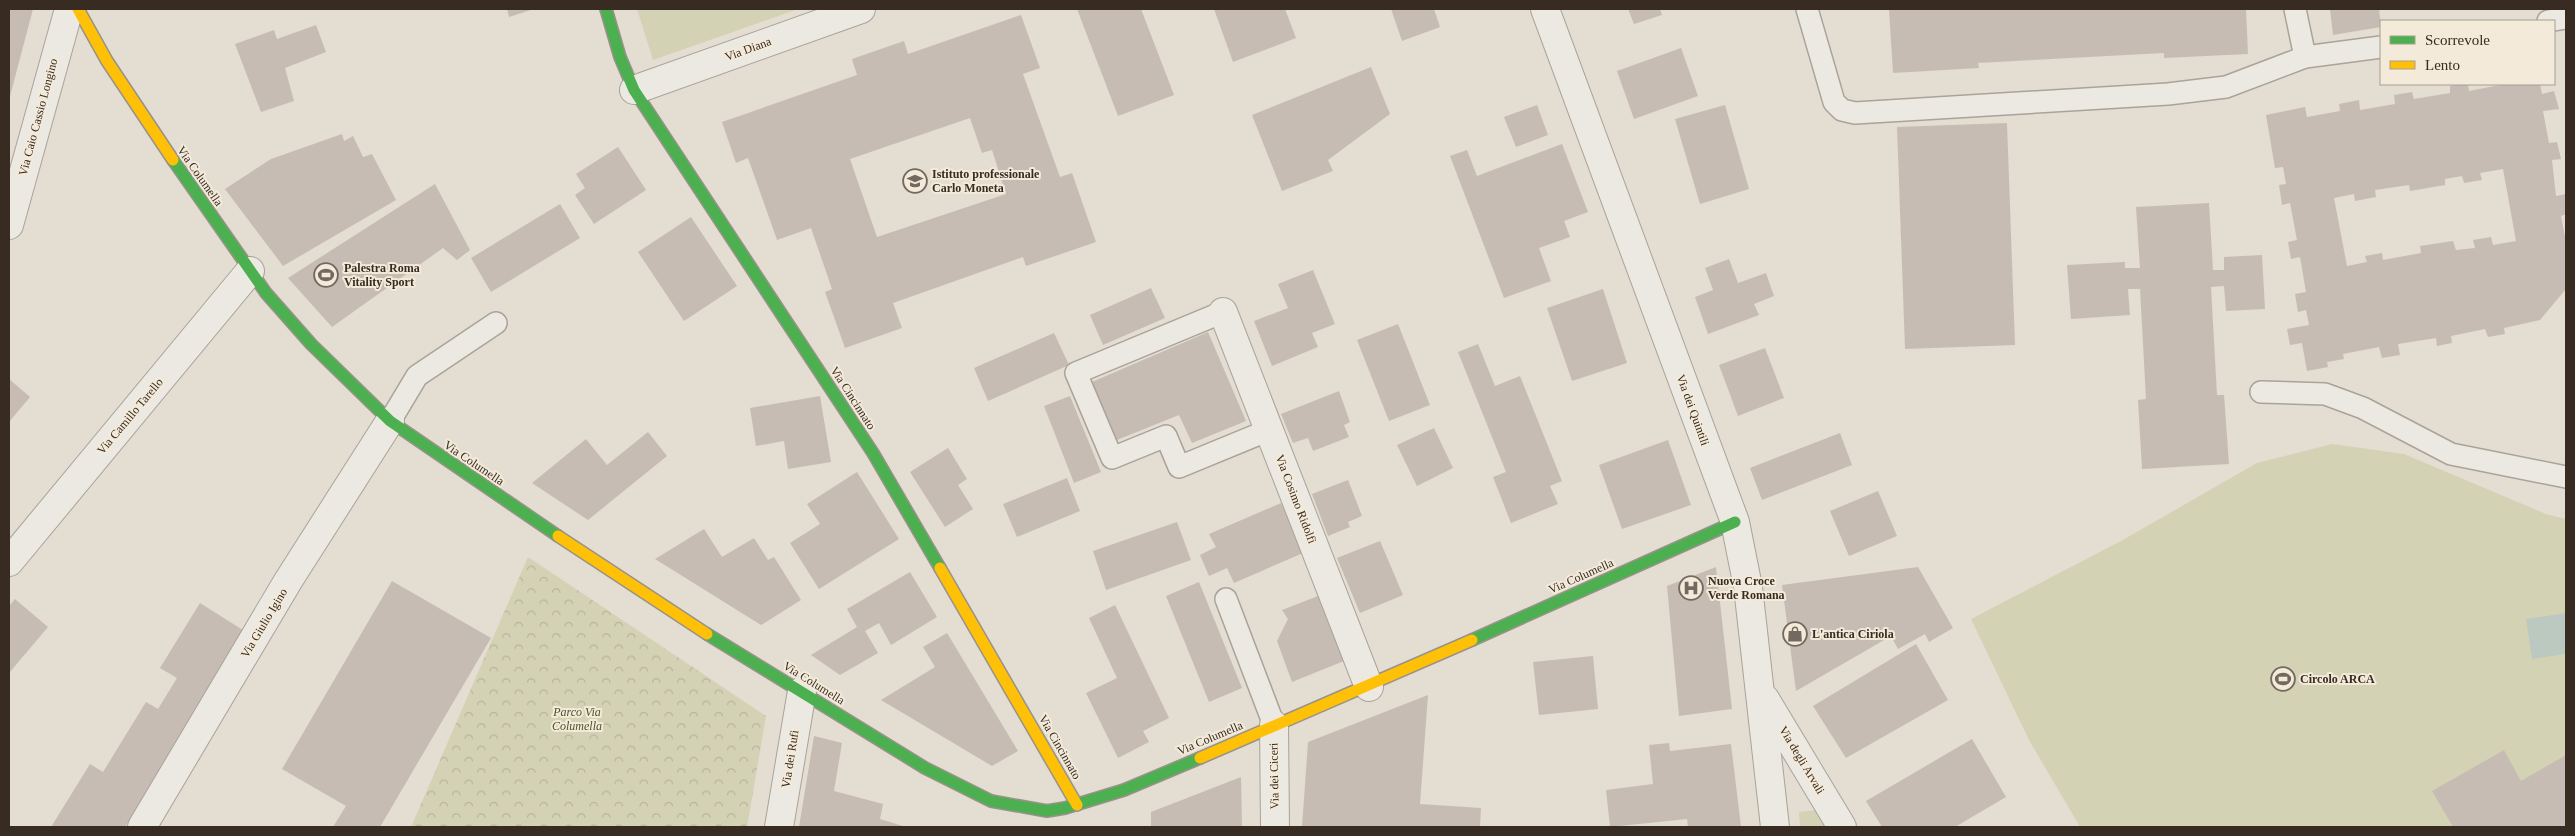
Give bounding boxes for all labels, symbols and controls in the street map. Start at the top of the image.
legend [2380,20,2555,85]
text: Scorrevole [2425,32,2490,48]
street label: Via Diana [723,34,774,64]
street label: Via Caio Cassio Longino [16,57,60,177]
text: Lento [2425,57,2460,73]
street label: Via Columella [174,143,226,209]
place label: Istituto professionale Carlo Moneta [932,167,1040,195]
school or university icon: Istituto professionale Carlo Moneta [902,168,928,194]
place label: Palestra Roma Vitality Sport [344,261,420,289]
sports icon: Palestra Roma Vitality Sport [313,262,339,288]
street label: Via Cincinnato [827,364,879,432]
street label: Via dei Quintili [1674,373,1713,448]
street label: Via Camillo Tarello [94,375,166,457]
street label: Via Columella [441,438,507,489]
street label: Via Cosimo Ridolfi [1273,453,1320,546]
street label: Via Columella [1546,555,1616,597]
place label: Nuova Croce Verde Romana [1708,574,1785,602]
hospital icon: Nuova Croce Verde Romana [1678,575,1704,601]
street label: Via Giulio Igino [238,586,290,660]
shop icon: L'antica Ciriola [1782,621,1808,647]
place label: L'antica Ciriola [1812,627,1894,641]
street label: Via Columella [781,659,848,708]
sports icon: Circolo ARCA [2270,666,2296,692]
place label: Circolo ARCA [2300,672,2375,686]
park label: Parco Via Columella [552,705,602,733]
street label: Via Cincinnato [1036,712,1084,782]
street label: Via Columella [1175,718,1245,758]
street label: Via degli Arvali [1776,724,1828,797]
street label: Via dei Rufi [779,728,802,789]
street label: Via dei Ciceri [1266,742,1282,809]

